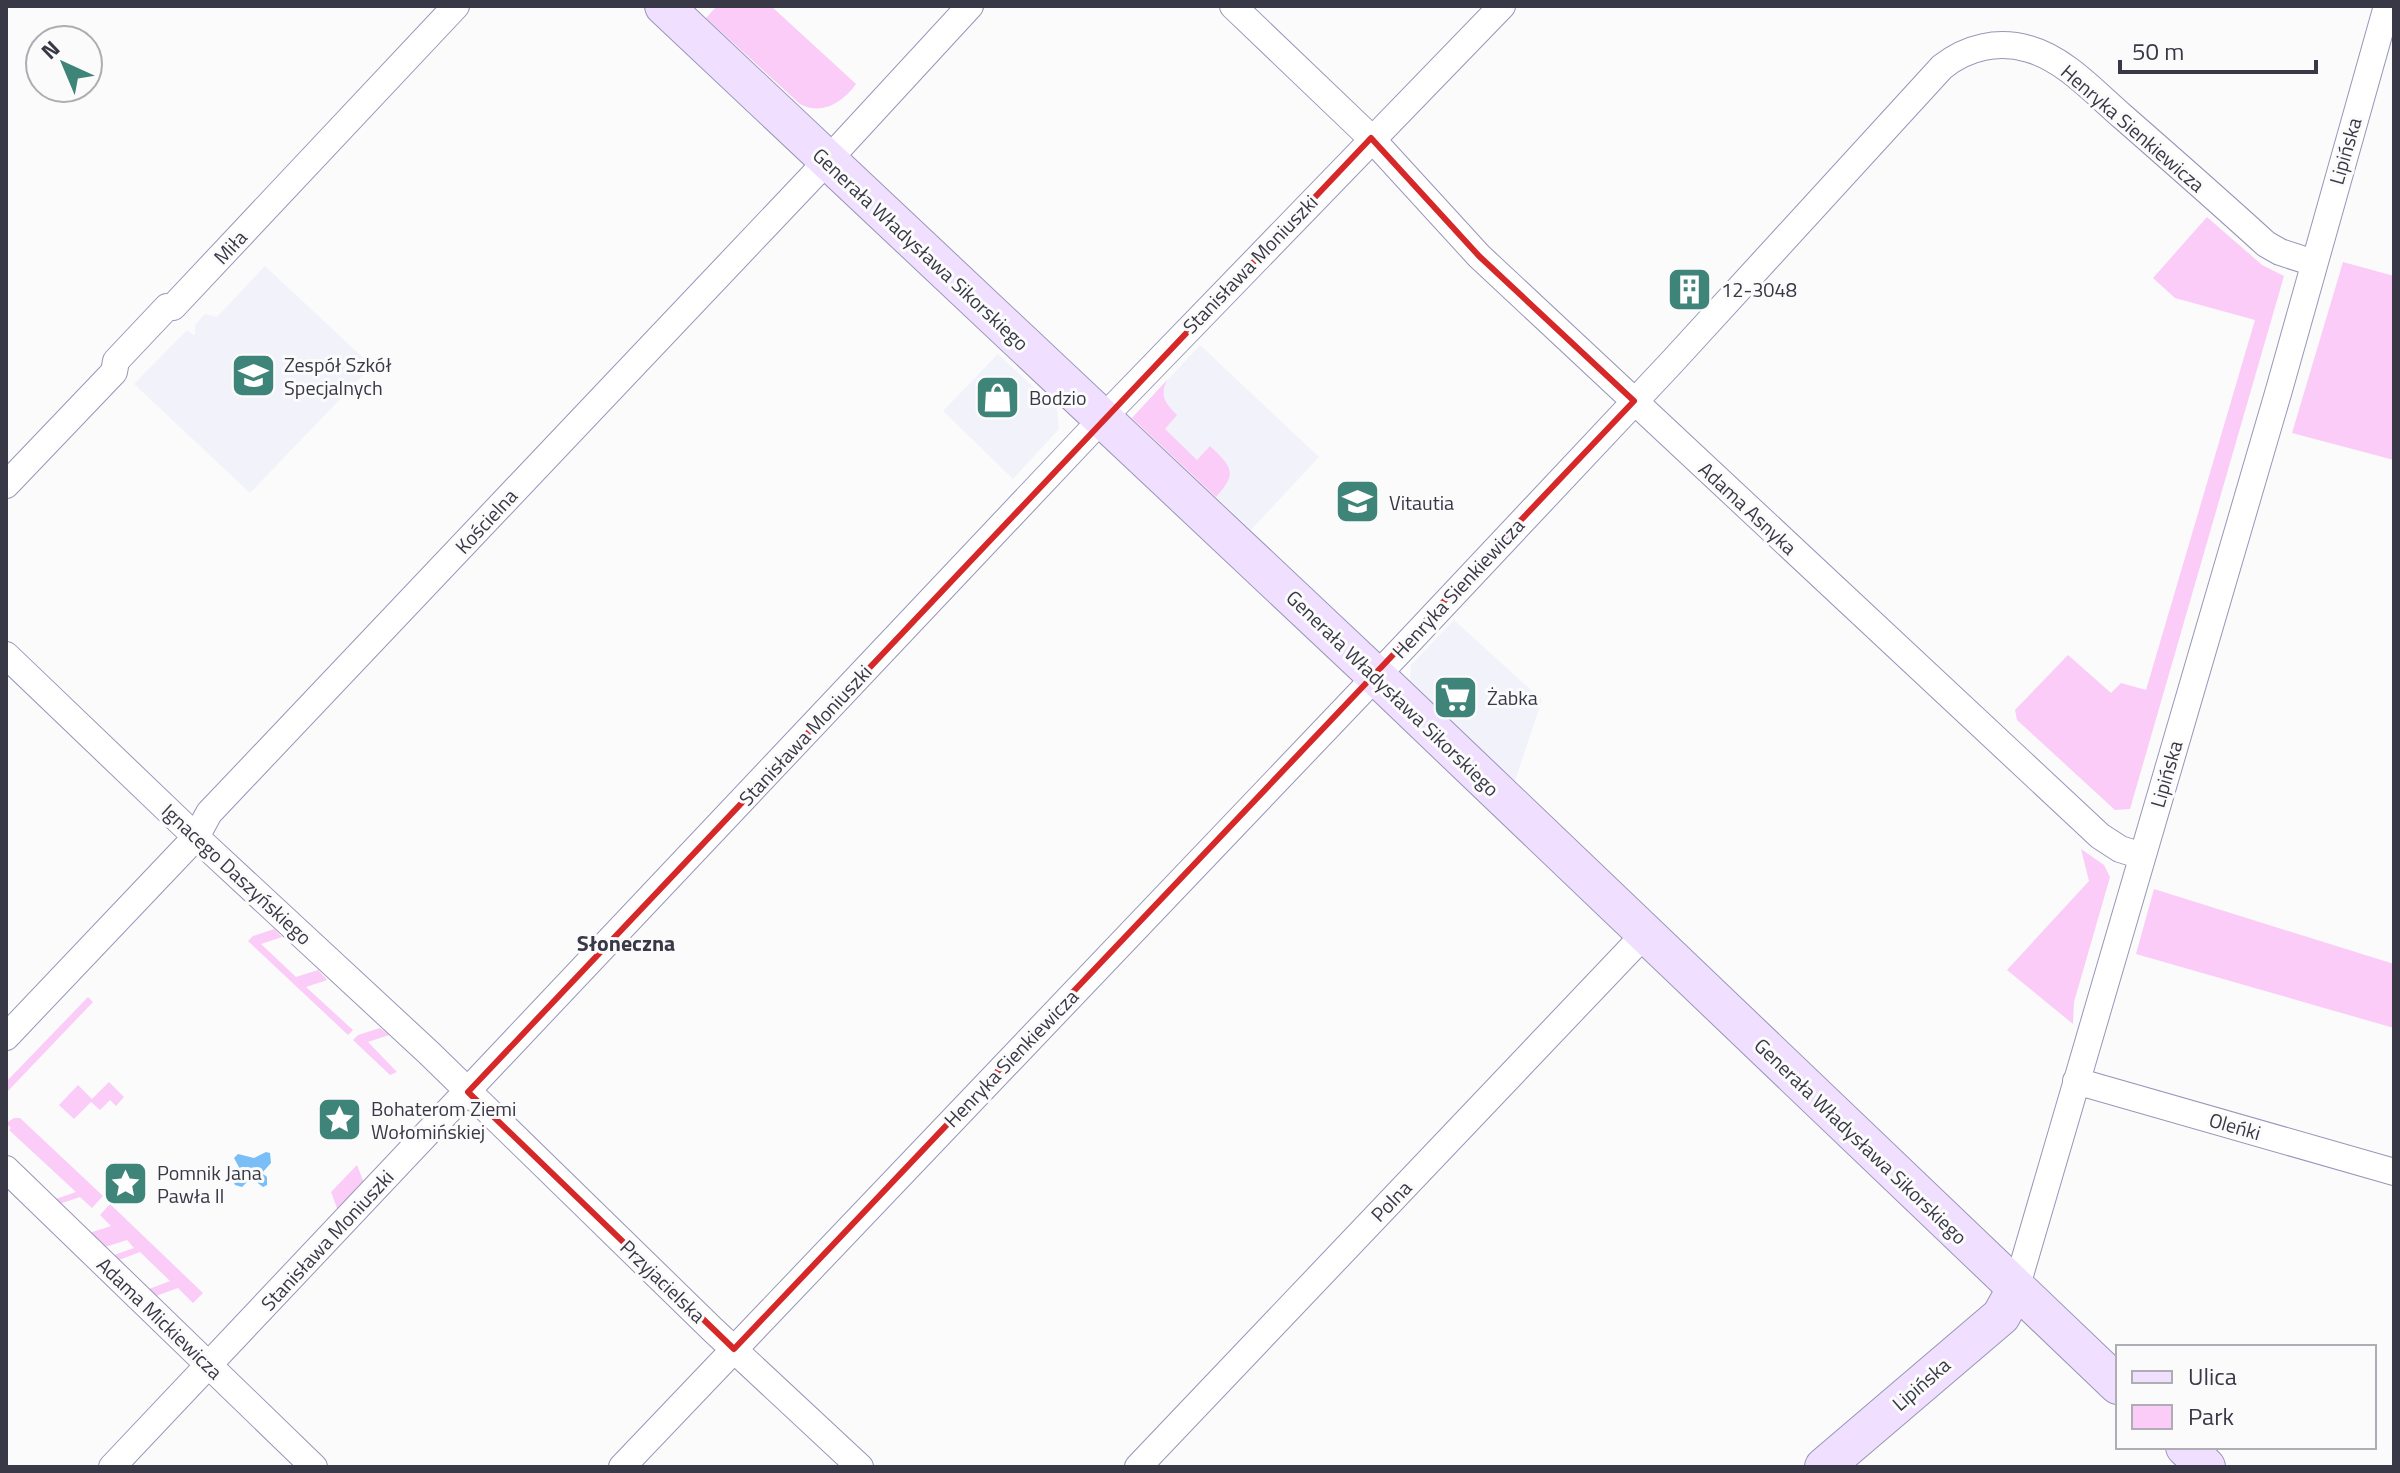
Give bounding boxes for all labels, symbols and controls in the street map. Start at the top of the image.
north arrow [24,24,104,104]
scale bar [2120,24,2316,74]
text: N [33,32,67,67]
text: 50 m [2132,33,2184,69]
street label: Henryka Sienkiewicza [2054,57,2212,199]
street label: Lipińska [2321,114,2369,188]
street label: Generała Władysława Sikorskiego [806,140,1036,358]
street label: Stanisława Moniuszki [1175,187,1325,341]
street label: Miła [206,223,254,271]
building icon: 12-3048 [1666,265,1714,313]
place label: 12-3048 [1721,274,1797,305]
place label: Zespół Szkół Specjalnych [284,349,392,403]
school or university icon: Zespół Szkół Specjalnych [229,351,277,399]
shop icon: Bodzio [974,373,1022,421]
place label: Bodzio [1029,382,1087,413]
street label: Adama Asnyka [1692,454,1804,562]
school or university icon: Vitautia [1334,478,1382,526]
street label: Kościelna [448,481,524,561]
place label: Vitautia [1389,487,1454,518]
street label: Henryka Sienkiewicza [1385,511,1531,665]
street label: Generała Władysława Sikorskiego [1279,582,1507,804]
street label: Stanisława Moniuszki [731,657,879,813]
supermarket icon: Żabka [1432,673,1480,721]
place label: Żabka [1487,682,1538,713]
street label: Lipińska [2142,737,2190,811]
street label: Ignacego Daszyńskiego [155,796,319,952]
district label: Słoneczna [577,926,675,960]
street label: Henryka Sienkiewicza [937,982,1085,1134]
street label: Generała Władysława Sikorskiego [1747,1030,1975,1252]
place label: Bohaterom Ziemi Wołomińskiej [371,1093,516,1147]
place icon: Bohaterom Ziemi Wołomińskiej [316,1096,364,1144]
street label: Oleńki [2205,1104,2265,1148]
place label: Pomnik Jana Pawła II [157,1157,262,1211]
place icon: Pomnik Jana Pawła II [102,1159,150,1207]
street label: Stanisława Moniuszki [253,1162,401,1318]
street label: Polna [1363,1173,1419,1229]
street label: Przyjacielska [613,1232,713,1330]
street label: Adama Mickiewicza [90,1250,230,1386]
legend [2116,1345,2376,1449]
street label: Lipińska [1885,1350,1957,1418]
text: Ulica [2188,1358,2237,1394]
text: Park [2188,1398,2234,1434]

